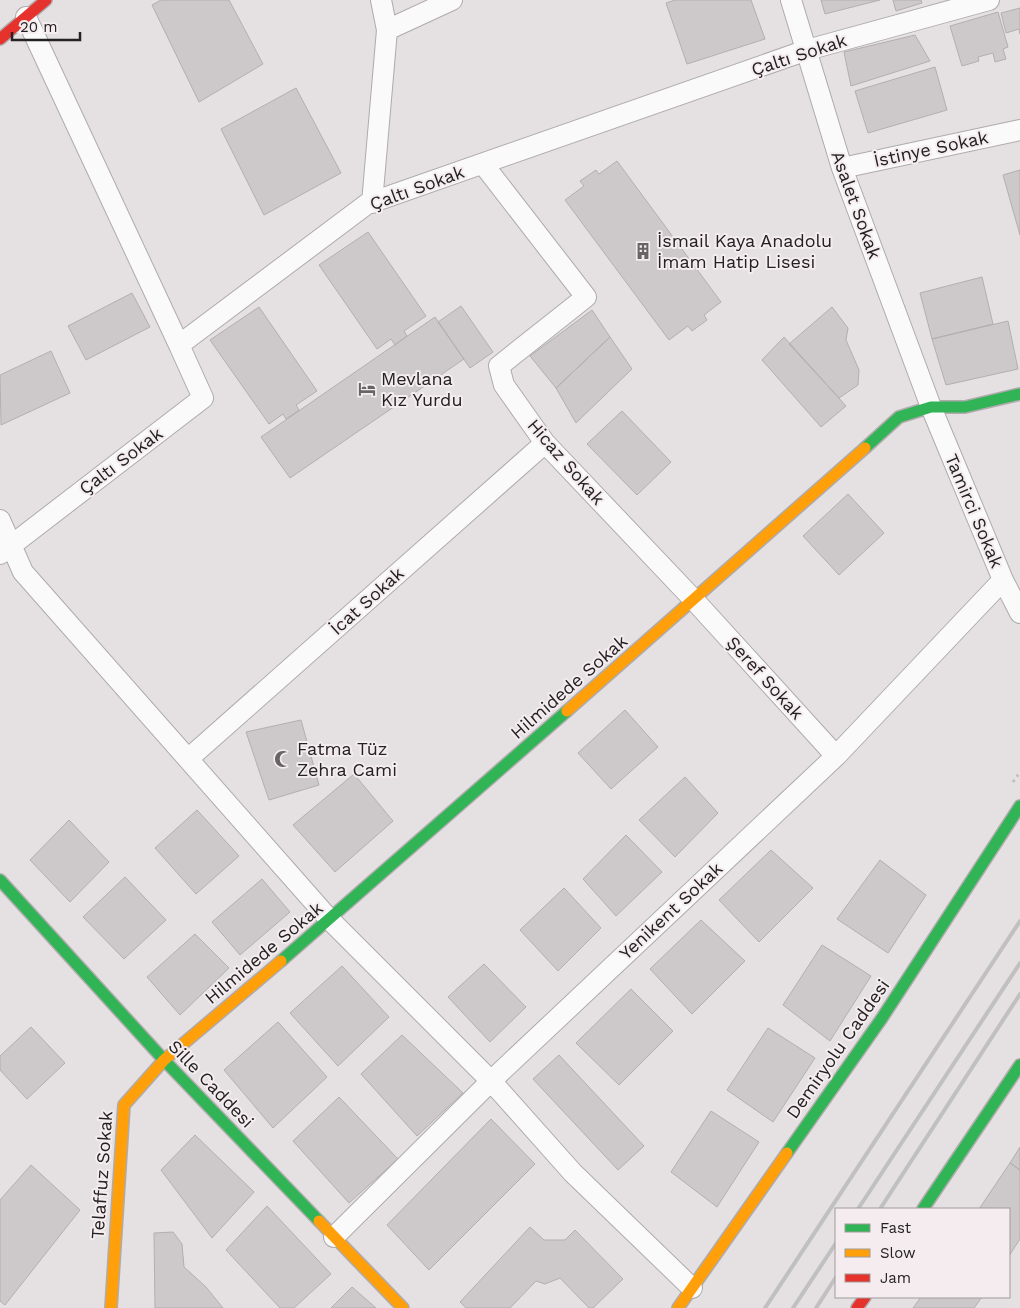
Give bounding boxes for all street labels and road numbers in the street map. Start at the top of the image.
street label: Çaltı Sokak [749,29,849,80]
street label: İstinye Sokak [872,126,990,171]
street label: Asalet Sokak [827,148,886,262]
street label: Çaltı Sokak [367,161,467,214]
street label: Hicaz Sokak [523,414,609,509]
street label: Çaltı Sokak [75,422,167,499]
street label: Tamirci Sokak [941,451,1008,571]
street label: İcat Sokak [326,562,408,639]
street label: Hilmidede Sokak [506,630,631,743]
street label: Şeref Sokak [723,632,808,724]
street label: Yenikent Sokak [615,858,726,964]
street label: Hilmidede Sokak [200,897,327,1008]
street label: Demiryolu Caddesi [782,975,894,1122]
street label: Sille Caddesi [164,1036,258,1132]
street label: Telaffuz Sokak [87,1110,116,1240]

